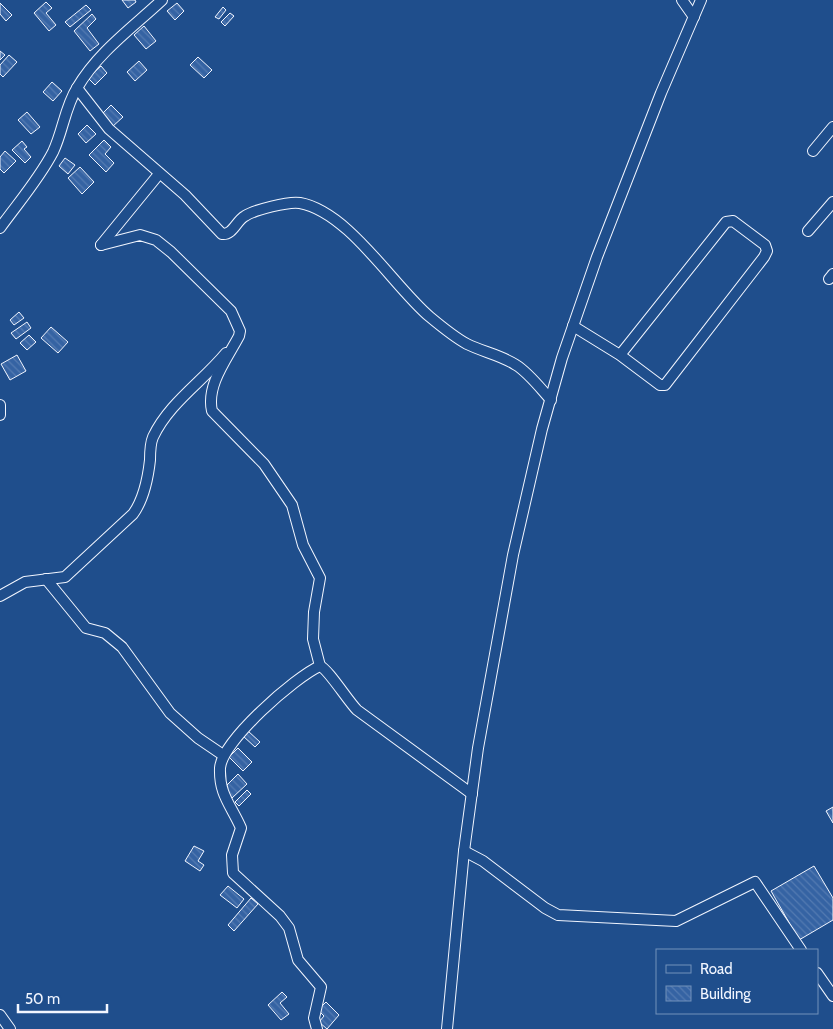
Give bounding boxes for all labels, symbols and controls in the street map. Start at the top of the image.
legend [656,949,818,1014]
text: Road [700,960,733,978]
scale bar [18,982,106,1014]
text: Building [700,985,751,1003]
text: 50 m [25,990,60,1008]

